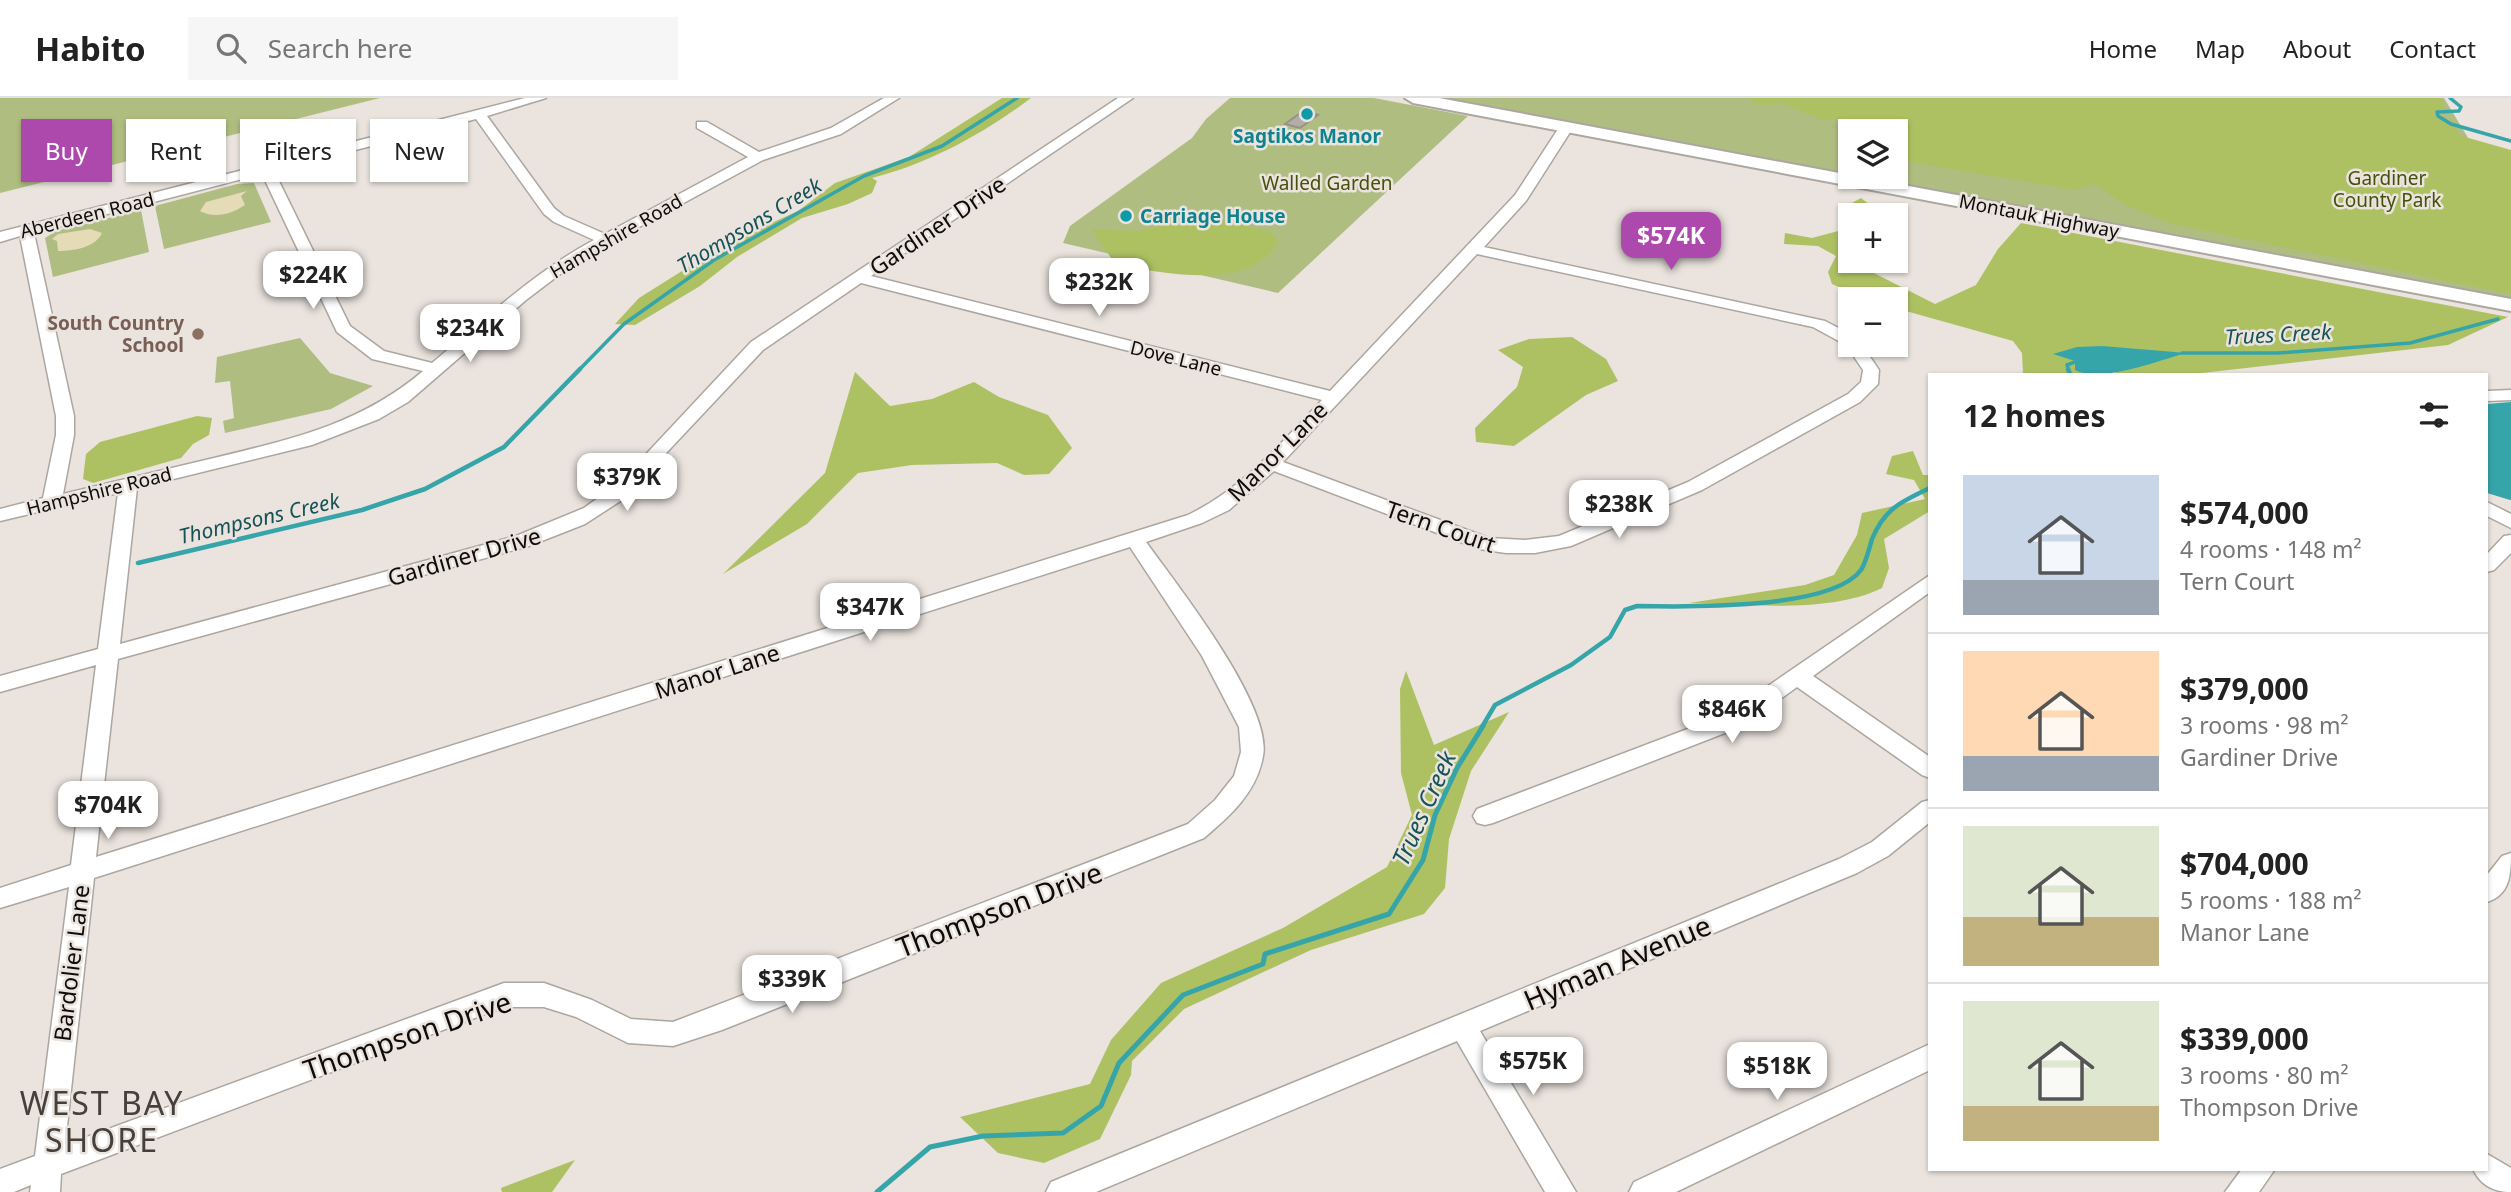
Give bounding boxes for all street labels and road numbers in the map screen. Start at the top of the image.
street label: Gardiner Drive [862,167,1012,283]
street label: Aberdeen Road [17,186,157,244]
street label: Hampshire Road [545,188,687,284]
street label: Montauk Highway [1957,188,2122,244]
street label: Dove Lane [1128,334,1224,382]
street label: Manor Lane [1220,394,1334,508]
street label: Hampshire Road [24,460,174,522]
street label: Tern Court [1382,492,1500,560]
street label: Gardiner Drive [383,519,545,593]
street label: Manor Lane [650,636,784,706]
street label: Thompson Drive [891,852,1107,966]
street label: Bardolier Lane [46,883,96,1043]
street label: Hyman Avenue [1518,905,1716,1019]
street label: Thompson Drive [298,982,516,1088]

